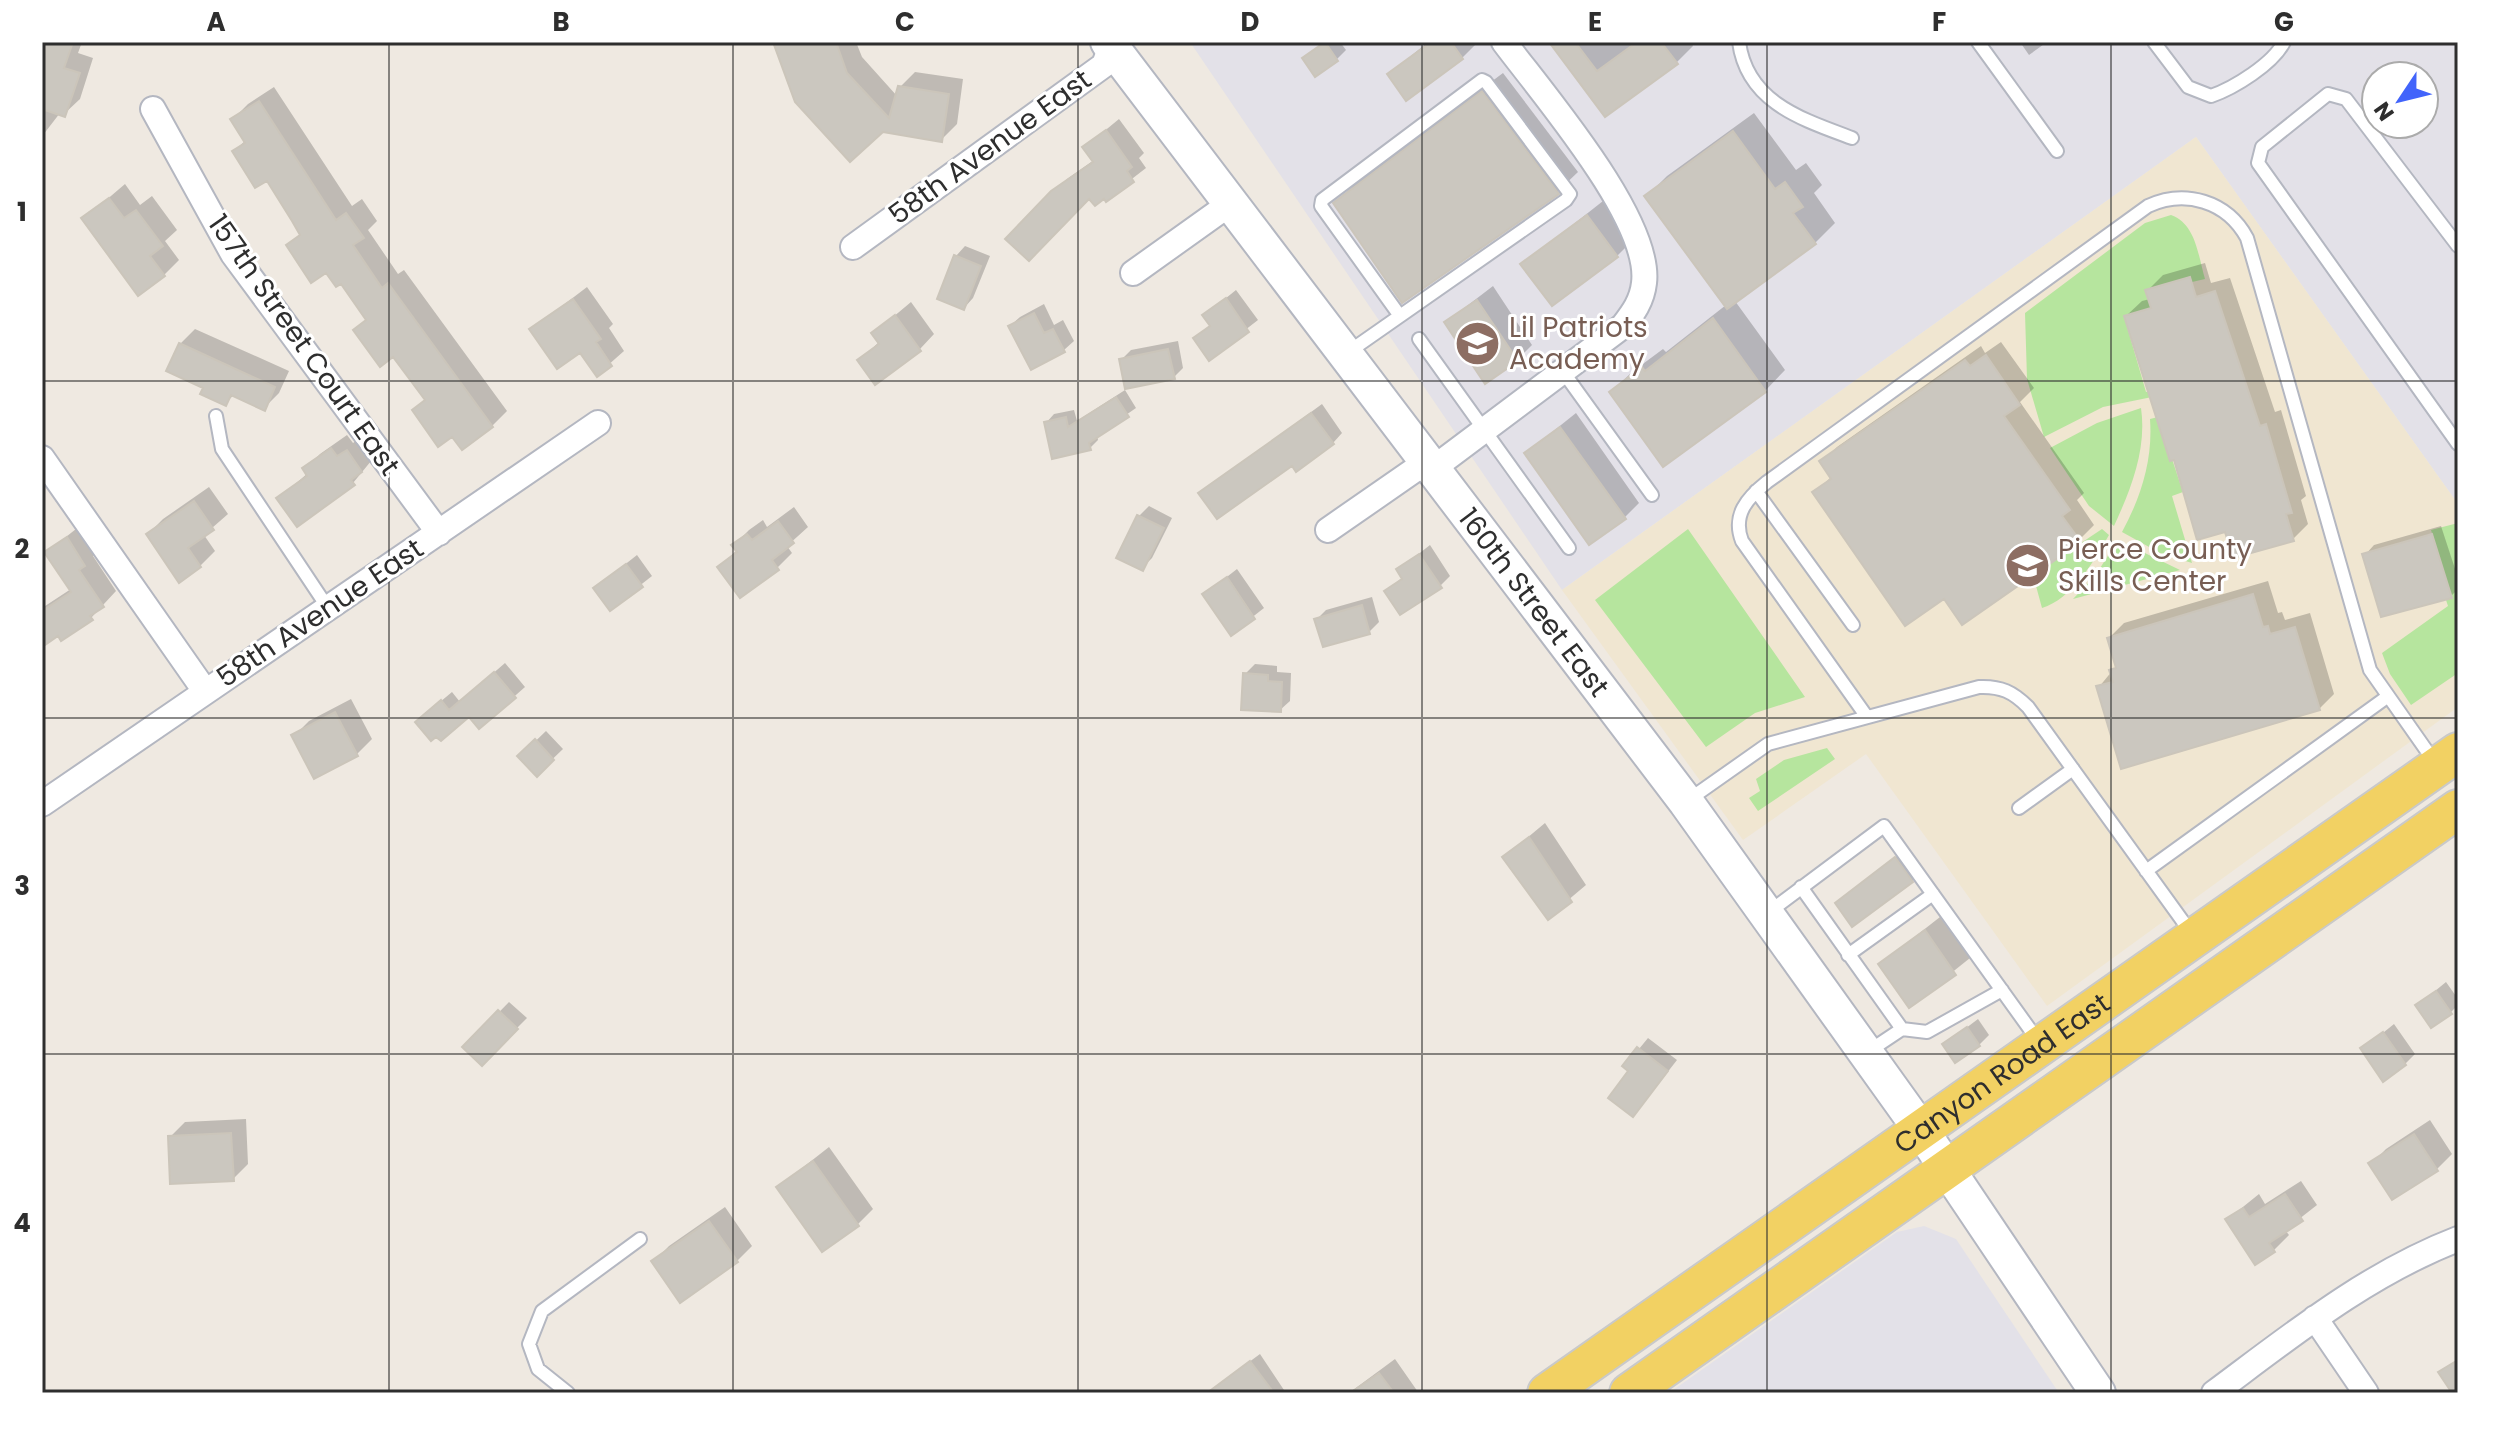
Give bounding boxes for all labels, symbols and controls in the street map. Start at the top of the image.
text: A [206,4,226,40]
text: B [552,4,570,40]
text: C [895,4,915,40]
text: D [1241,4,1260,40]
text: E [1588,4,1602,40]
text: F [1932,4,1946,40]
text: G [2274,4,2294,40]
street label: 58th Avenue East [881,60,1099,234]
north arrow [2360,60,2440,140]
text: N [2367,96,2401,127]
text: 1 [17,194,27,230]
street label: 157th Street Court East [199,207,409,483]
place label: Lil Patriots Academy [1509,308,1648,379]
school or university icon: Lil Patriots Academy [1454,319,1502,367]
street label: 160th Street East [1450,500,1619,705]
street label: 58th Avenue East [209,529,431,697]
place label: Pierce County Skills Center [2058,530,2252,601]
text: 2 [15,531,30,567]
school or university icon: Pierce County Skills Center [2003,541,2051,589]
text: 3 [14,868,30,904]
street label: Canyon Road East [1886,983,2118,1163]
text: 4 [13,1205,31,1241]

